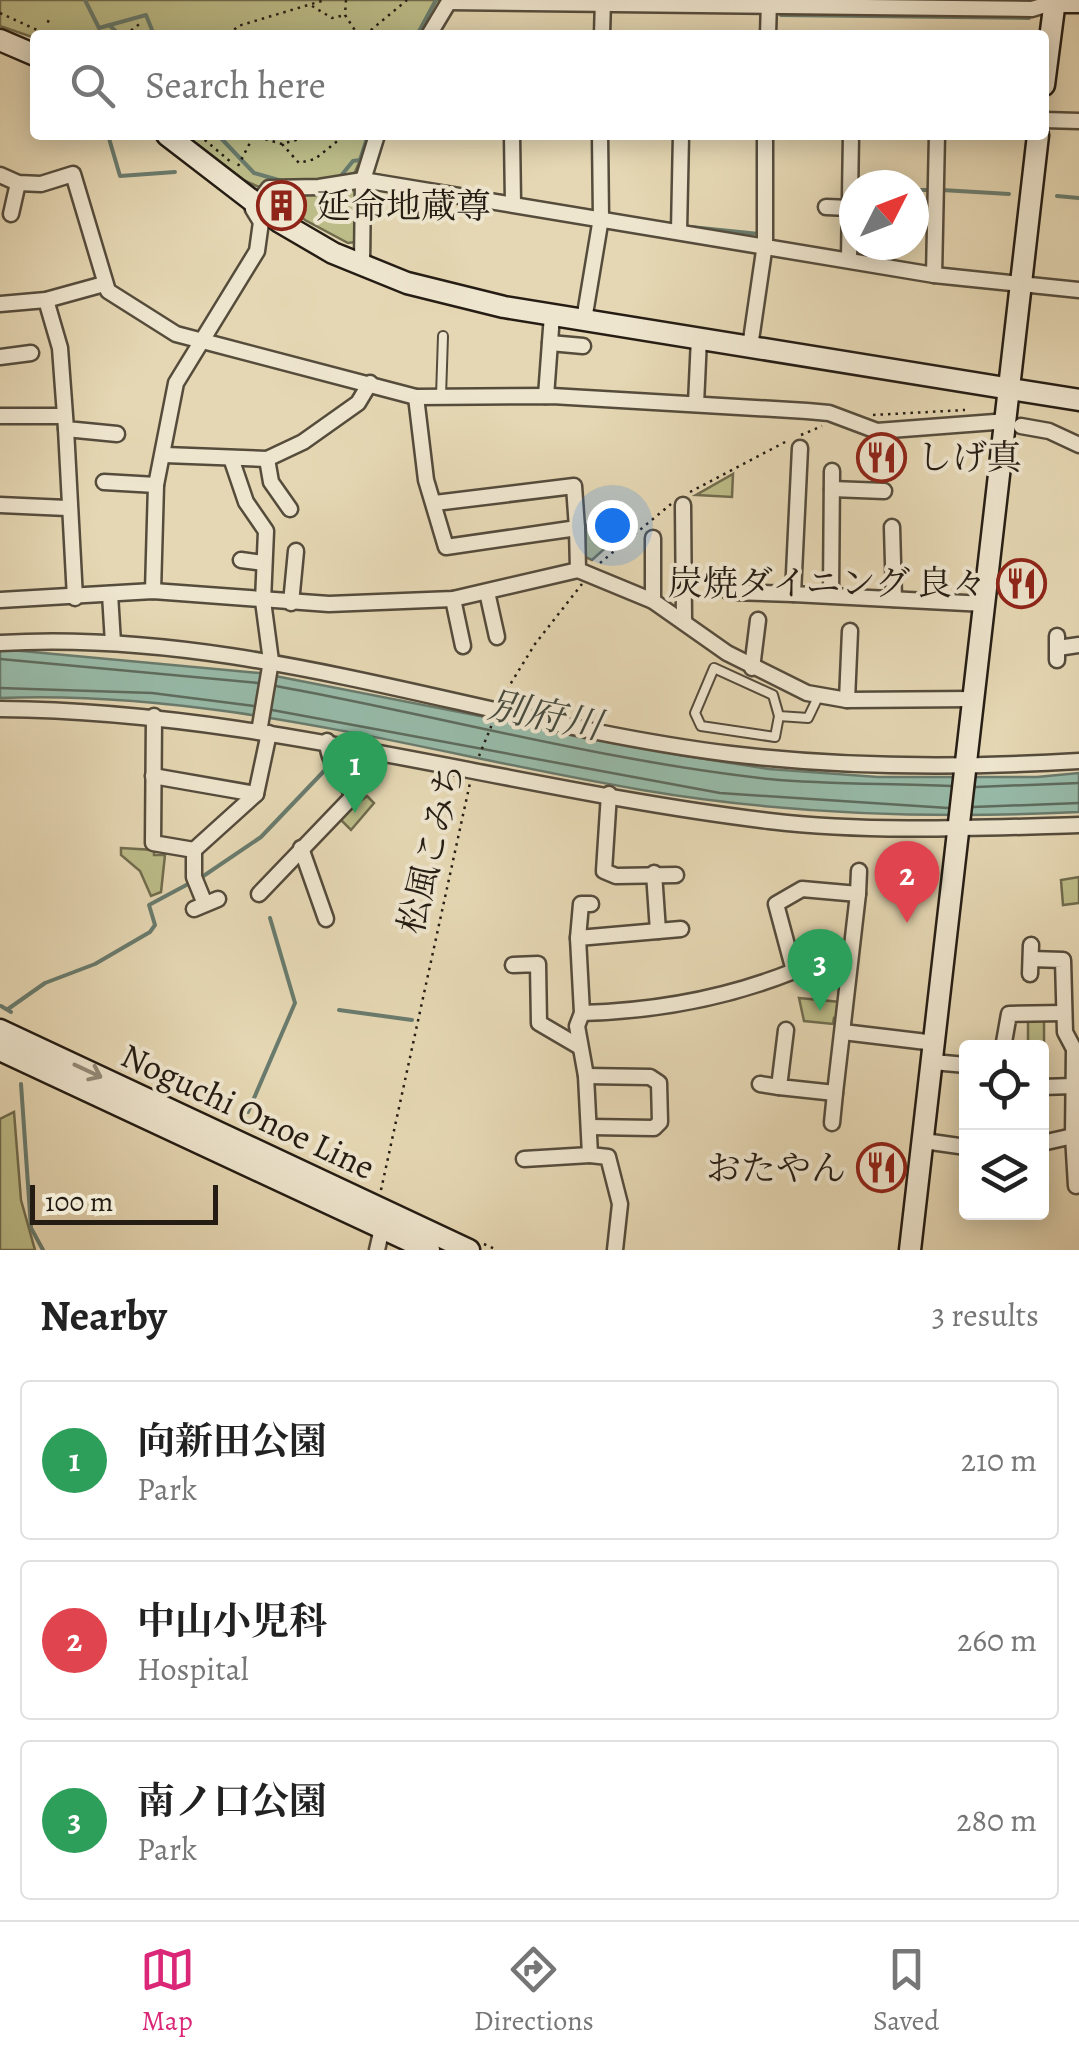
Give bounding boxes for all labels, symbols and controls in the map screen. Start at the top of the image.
search box [30,30,1049,140]
icon: search [65,58,120,113]
text: Search here [145,59,326,111]
north arrow [839,170,929,260]
building icon: 延命地蔵尊 [255,180,307,232]
place label: 延命地蔵尊 [316,182,491,230]
restaurant icon: しげ真 [856,431,908,483]
place label: しげ真 [917,433,1022,481]
your location [587,500,638,551]
restaurant icon: 炭焼ダイニング 良々 [996,557,1048,609]
place label: 炭焼ダイニング 良々 [668,559,987,607]
water label: 別府川 [484,679,610,752]
pin: 1 [322,730,388,813]
street label: 松風こみち [387,757,475,939]
pin: 2 [874,840,940,923]
pin: 3 [788,928,852,1011]
street label: Noguchi Onoe Line [113,1031,383,1191]
map controls [959,1040,1049,1220]
button: locate [959,1040,1049,1130]
one-way arrow [72,1063,102,1082]
button: layers [959,1130,1049,1220]
restaurant icon: おたやん [855,1142,907,1194]
place label: おたやん [706,1144,846,1192]
scale bar [30,1180,218,1224]
text: 100 m [45,1183,113,1221]
text: Nearby [40,1287,167,1344]
text: 3 results [932,1293,1039,1337]
text: 向新田公園 [137,1415,327,1467]
text: 1 [69,1438,80,1482]
text: 210 m [961,1438,1037,1482]
text: Park [137,1467,197,1511]
text: 中山小児科 [137,1595,327,1647]
text: 2 [67,1618,82,1662]
text: 260 m [957,1618,1037,1662]
text: Hospital [137,1647,249,1691]
text: 南ノ口公園 [137,1775,327,1827]
text: 3 [68,1798,81,1842]
text: 280 m [956,1798,1037,1842]
text: Park [137,1827,197,1871]
tab: Map [140,1942,195,2040]
tab: Directions [474,1942,594,2040]
tab: Saved [873,1942,939,2040]

